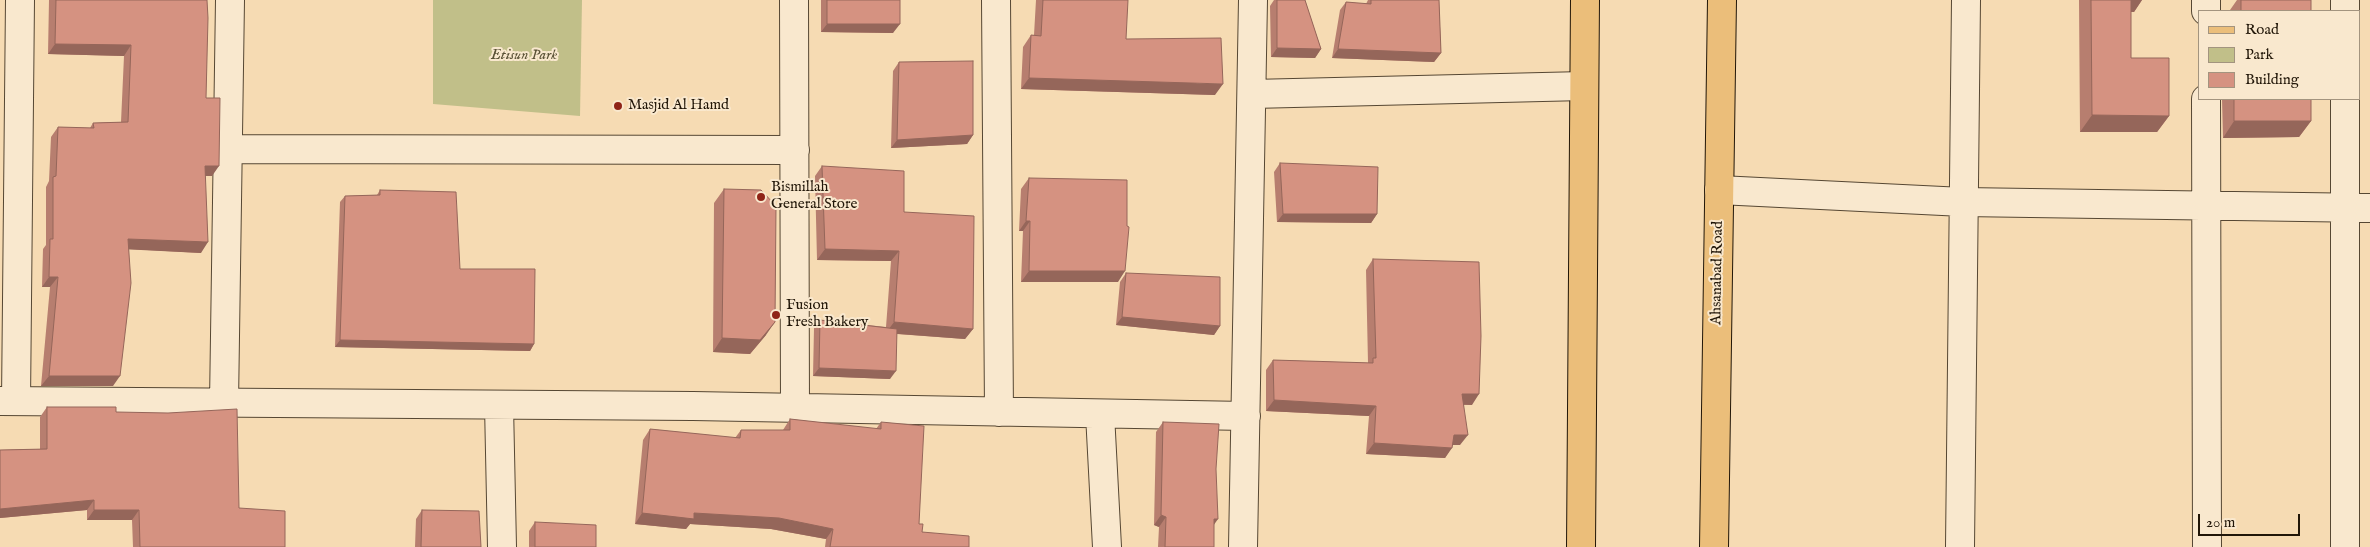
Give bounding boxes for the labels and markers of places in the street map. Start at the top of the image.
place label: Masjid Al Hamd [628,97,729,115]
marker: Masjid Al Hamd [612,100,624,112]
place label: Bismillah General Store [771,179,857,214]
marker: Bismillah General Store [755,191,767,203]
place label: Fusion Fresh Bakery [786,297,868,332]
marker: Fusion Fresh Bakery [770,309,782,321]

